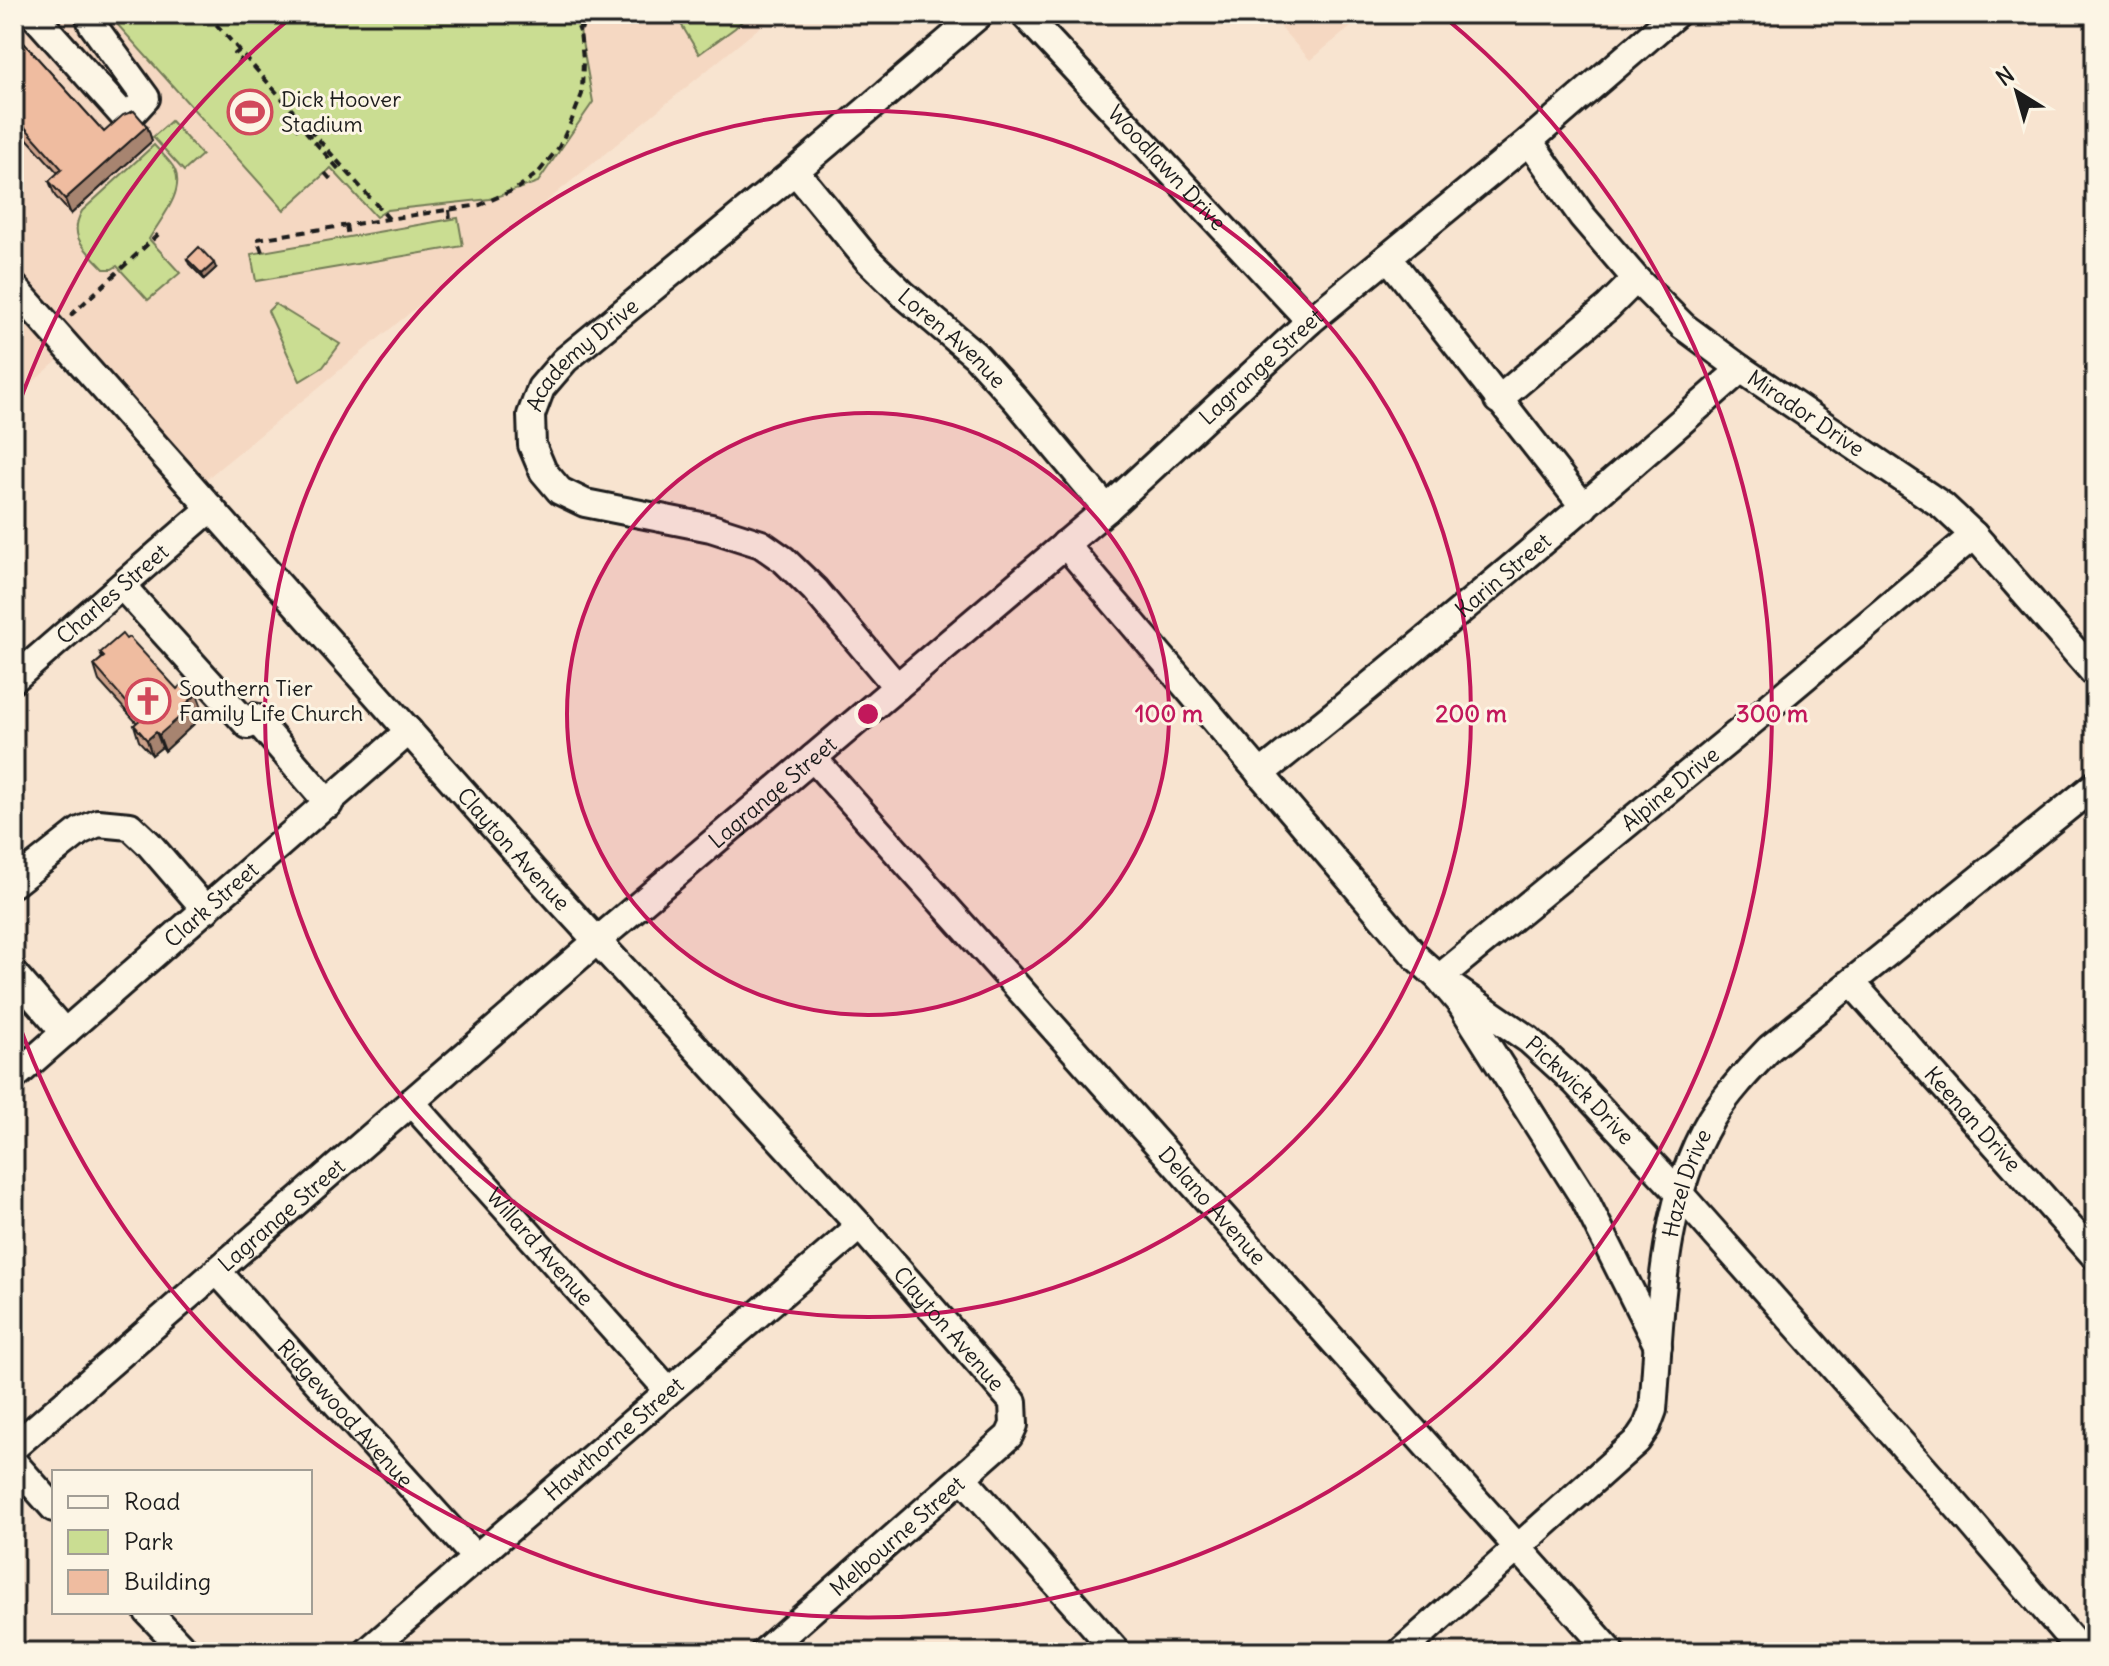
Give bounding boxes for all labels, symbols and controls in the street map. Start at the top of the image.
north arrow [1977,52,2057,132]
text: N [1990,60,2019,92]
place label: Dick Hoover Stadium [281,85,401,138]
sports icon: Dick Hoover Stadium [226,88,274,136]
street label: Woodlawn Drive [1102,99,1233,236]
street label: Loren Avenue [892,282,1012,394]
street label: Academy Drive [520,292,644,415]
street label: Lagrange Street [1193,302,1328,431]
street label: Mirador Drive [1742,363,1870,463]
street label: Karin Street [1449,527,1556,623]
street label: Charles Street [50,537,174,650]
place label: Southern Tier Family Life Church [179,674,363,727]
church icon: Southern Tier Family Life Church [124,677,172,725]
text: 100 m [1135,698,1203,728]
text: 200 m [1435,698,1507,728]
text: 300 m [1736,698,1808,728]
centre of rings [854,700,882,728]
street label: Lagrange Street [703,730,842,854]
street label: Alpine Drive [1615,740,1725,837]
street label: Clayton Avenue [451,781,576,916]
street label: Clark Street [158,856,264,953]
street label: Pickwick Drive [1520,1030,1640,1150]
street label: Keenan Drive [1919,1060,2027,1178]
street label: Hazel Drive [1656,1124,1717,1240]
street label: Delano Avenue [1152,1141,1273,1271]
street label: Lagrange Street [212,1152,350,1278]
street label: Willard Avenue [480,1182,600,1311]
street label: Clayton Avenue [888,1261,1011,1397]
street label: Ridgewood Avenue [272,1334,420,1493]
street label: Hawthorne Street [538,1371,689,1507]
legend [52,1470,312,1614]
street label: Melbourne Street [824,1470,970,1602]
text: Road [124,1486,180,1516]
text: Park [124,1526,174,1556]
text: Building [124,1566,211,1596]

